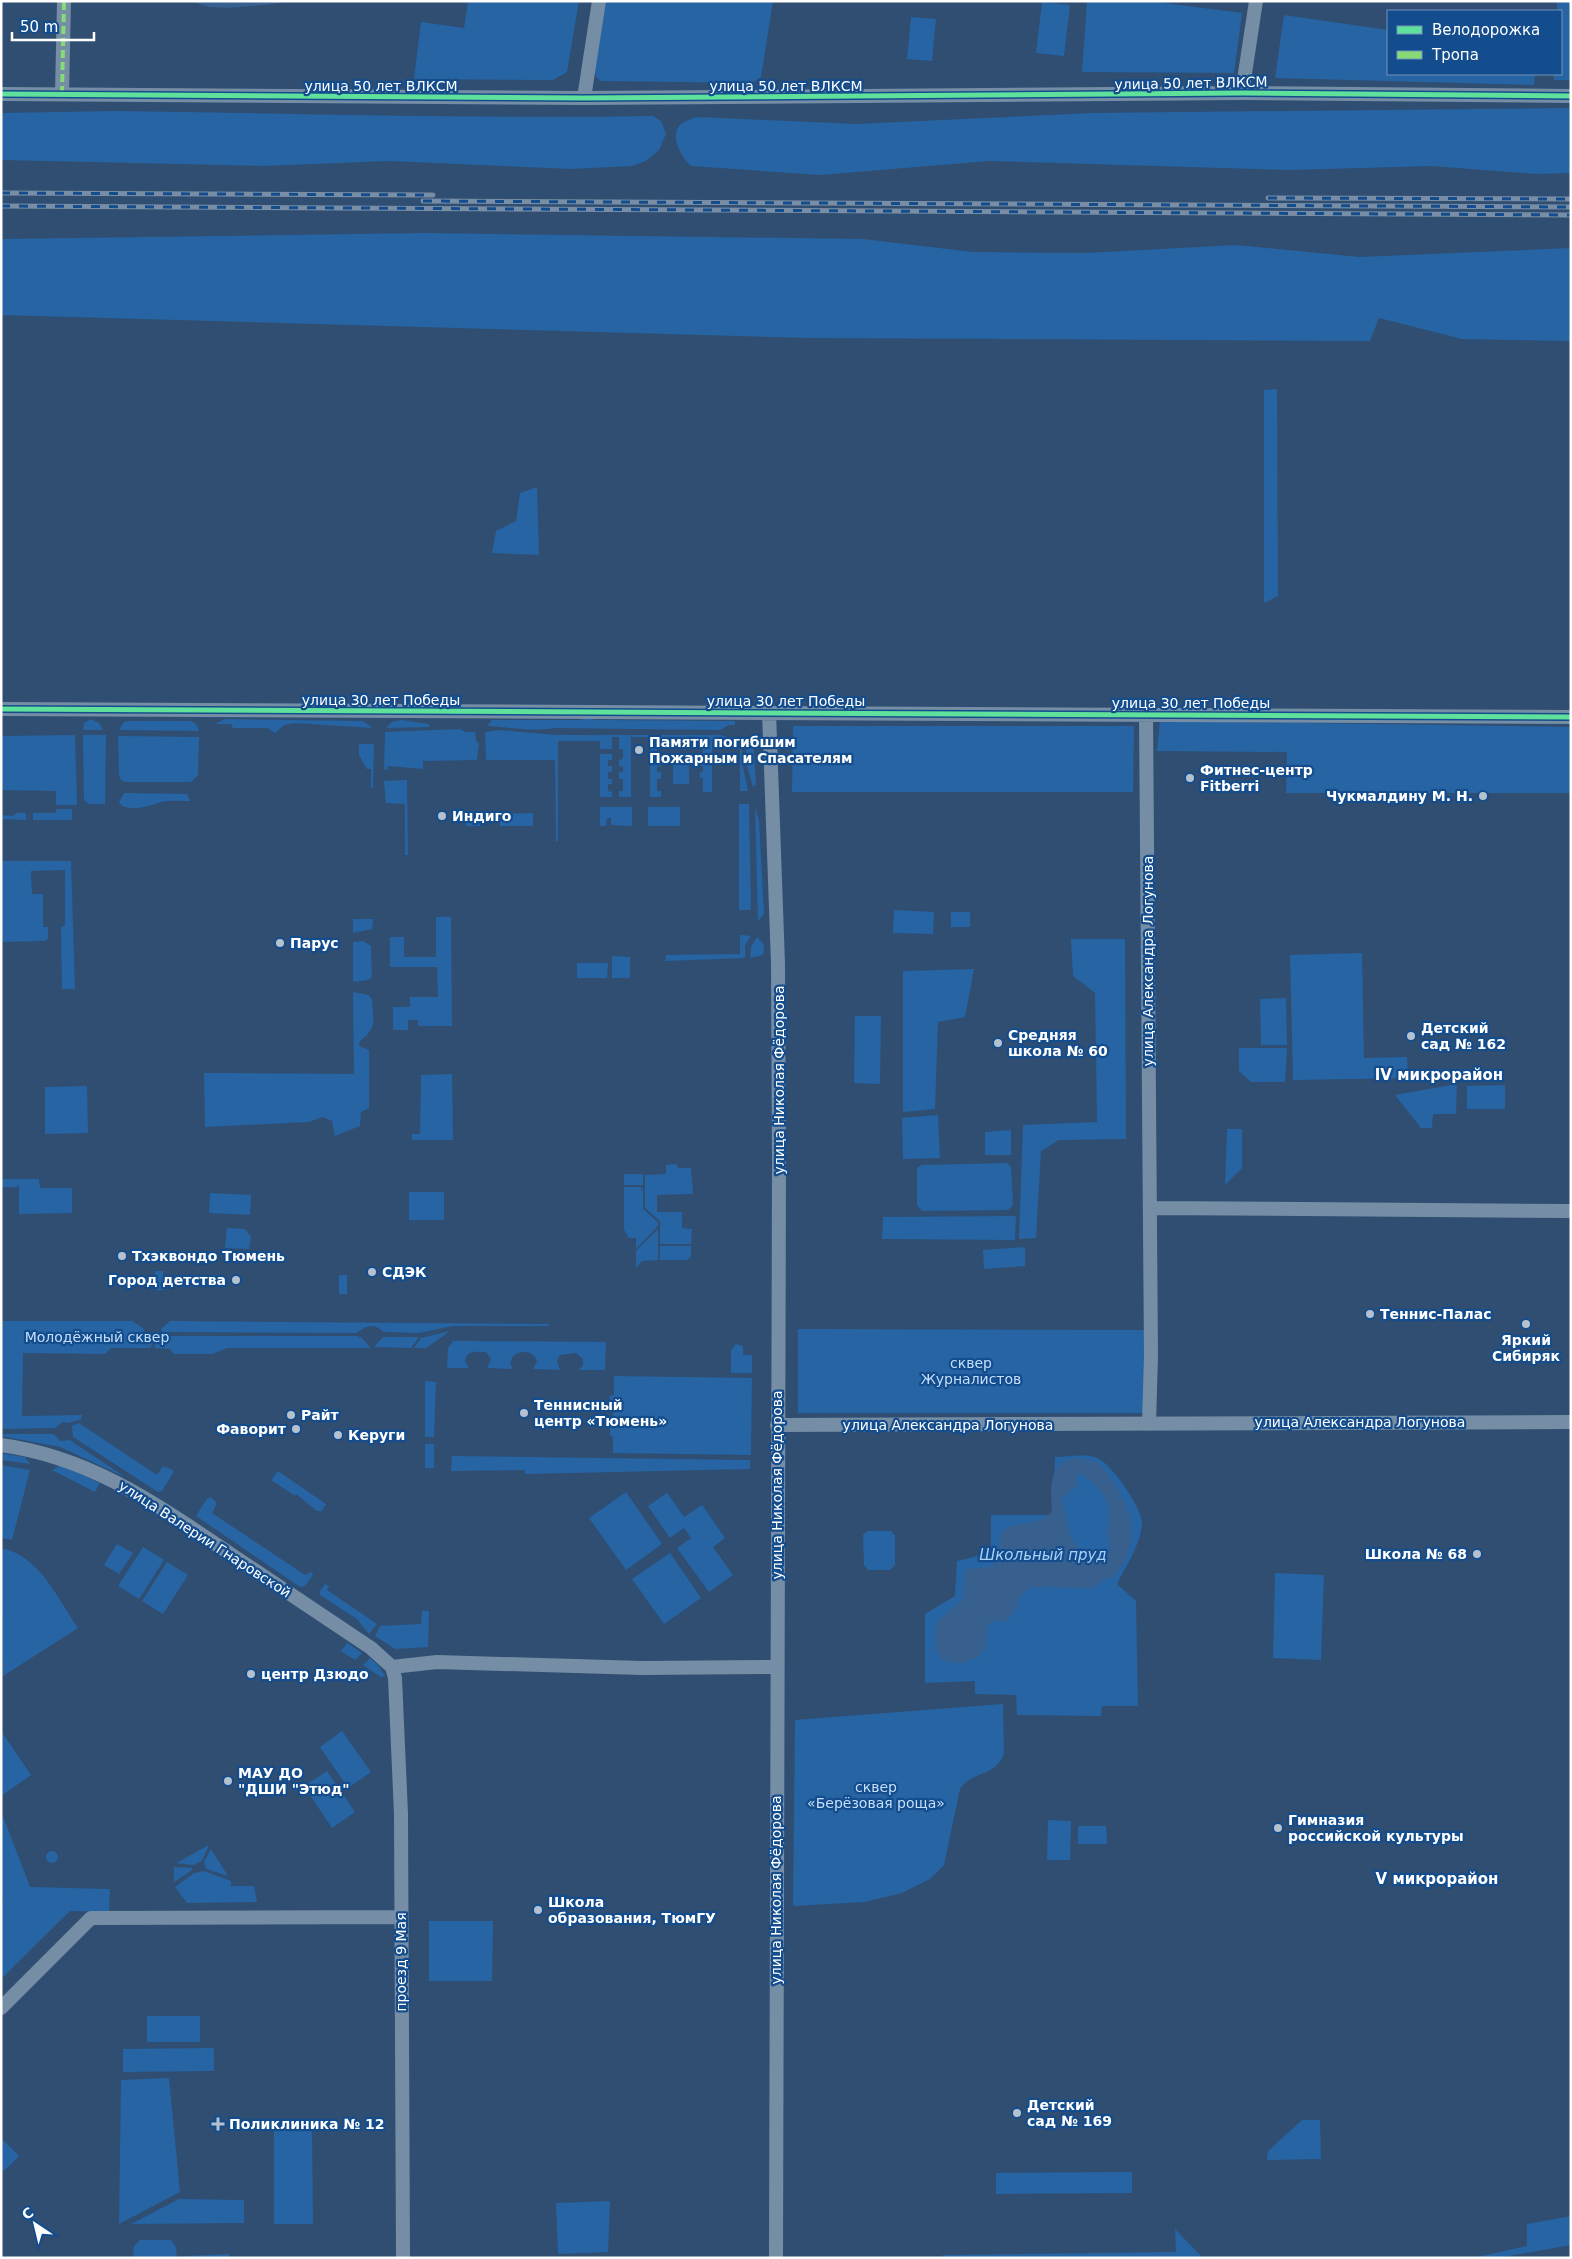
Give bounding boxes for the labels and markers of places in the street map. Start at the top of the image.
place label: Памяти погибшим Пожарным и Спасателям [649,734,853,766]
marker: Памяти погибшим Пожарным и Спасателям [633,744,645,756]
place label: Фитнес-центр Fitberri [1200,762,1313,794]
marker: Фитнес-центр Fitberri [1184,772,1196,784]
place label: Чукмалдину М. Н. [1326,788,1473,804]
marker: Чукмалдину М. Н. [1477,790,1489,802]
place label: Индиго [452,808,512,824]
marker: Индиго [436,810,448,822]
place label: Парус [290,935,339,951]
marker: Парус [274,937,286,949]
place label: Детский сад № 162 [1421,1020,1506,1052]
place label: Средняя школа № 60 [1008,1027,1108,1059]
marker: Детский сад № 162 [1405,1030,1417,1042]
marker: Средняя школа № 60 [992,1037,1004,1049]
place label: Тхэквондо Тюмень [132,1248,285,1264]
marker: Тхэквондо Тюмень [116,1250,128,1262]
place label: СДЭК [382,1264,427,1280]
marker: СДЭК [366,1266,378,1278]
place label: Город детства [108,1272,226,1288]
marker: Город детства [230,1274,242,1286]
place label: Теннис-Палас [1380,1306,1491,1322]
marker: Теннис-Палас [1364,1308,1376,1320]
marker: Яркий Сибиряк [1520,1318,1532,1330]
place label: Яркий Сибиряк [1492,1332,1561,1364]
place label: Теннисный центр «Тюмень» [534,1397,667,1429]
place label: Райт [301,1407,340,1423]
marker: Теннисный центр «Тюмень» [518,1407,530,1419]
marker: Райт [285,1409,297,1421]
place label: Фаворит [216,1421,287,1437]
marker: Фаворит [290,1423,302,1435]
place label: Керуги [348,1427,405,1443]
marker: Керуги [332,1429,344,1441]
place label: Школа № 68 [1365,1546,1467,1562]
marker: Школа № 68 [1471,1548,1483,1560]
place label: центр Дзюдо [261,1666,369,1682]
marker: центр Дзюдо [245,1668,257,1680]
place label: МАУ ДО "ДШИ "Этюд" [238,1765,350,1797]
marker: МАУ ДО "ДШИ "Этюд" [222,1775,234,1787]
place label: Гимназия российской культуры [1288,1812,1464,1844]
marker: Гимназия российской культуры [1272,1822,1284,1834]
place label: Школа образования, ТюмГУ [548,1894,716,1926]
marker: Школа образования, ТюмГУ [532,1904,544,1916]
place label: Детский сад № 169 [1027,2097,1112,2129]
marker: Детский сад № 169 [1011,2107,1023,2119]
place label: Поликлиника № 12 [229,2116,384,2132]
marker: Поликлиника № 12 [211,2117,225,2131]

